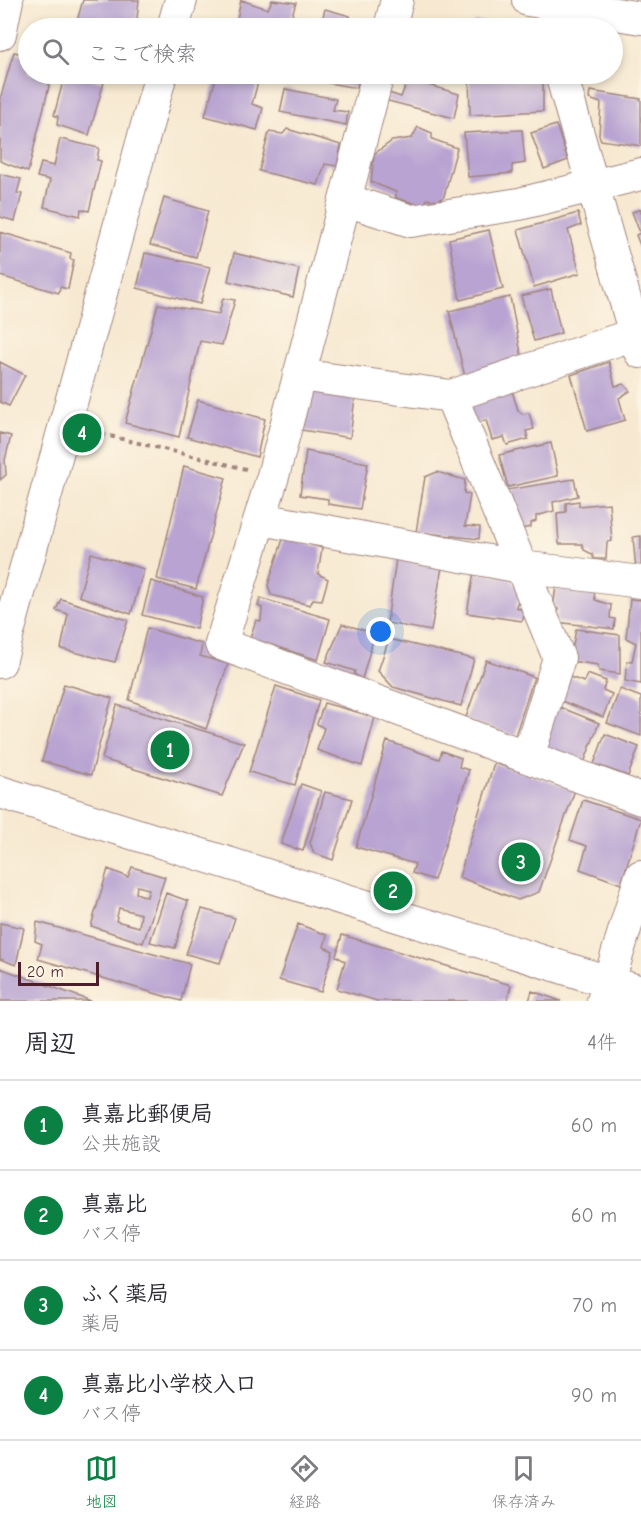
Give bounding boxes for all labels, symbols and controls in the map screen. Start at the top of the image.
search box [18,18,623,84]
icon: search [39,35,72,68]
text: ここで検索 [87,41,197,67]
pin: 4 [62,410,101,456]
your location [366,617,395,646]
pin: 1 [150,728,190,772]
pin: 3 [502,840,540,884]
pin: 2 [374,868,412,914]
scale bar [18,959,99,986]
text: 20 m [27,963,64,981]
text: 周辺 [24,1029,76,1059]
text: 4件 [587,1031,617,1054]
text: 真嘉比郵便局 [81,1101,213,1127]
text: 1 [40,1114,47,1137]
text: 60 m [571,1114,617,1137]
text: 公共施設 [81,1132,161,1155]
text: 真嘉比 [81,1191,147,1217]
text: 2 [39,1204,48,1227]
text: 60 m [571,1204,617,1227]
text: バス停 [81,1222,141,1245]
text: ふく薬局 [81,1281,169,1307]
text: 3 [39,1294,48,1317]
text: 70 m [572,1294,617,1317]
text: 薬局 [81,1312,121,1335]
text: 真嘉比小学校入口 [81,1371,257,1397]
text: 4 [39,1384,48,1407]
text: 90 m [571,1384,617,1407]
text: バス停 [81,1402,141,1425]
tab: 地図 [85,1452,118,1512]
tab: 経路 [288,1452,321,1512]
tab: 保存済み [492,1452,556,1512]

